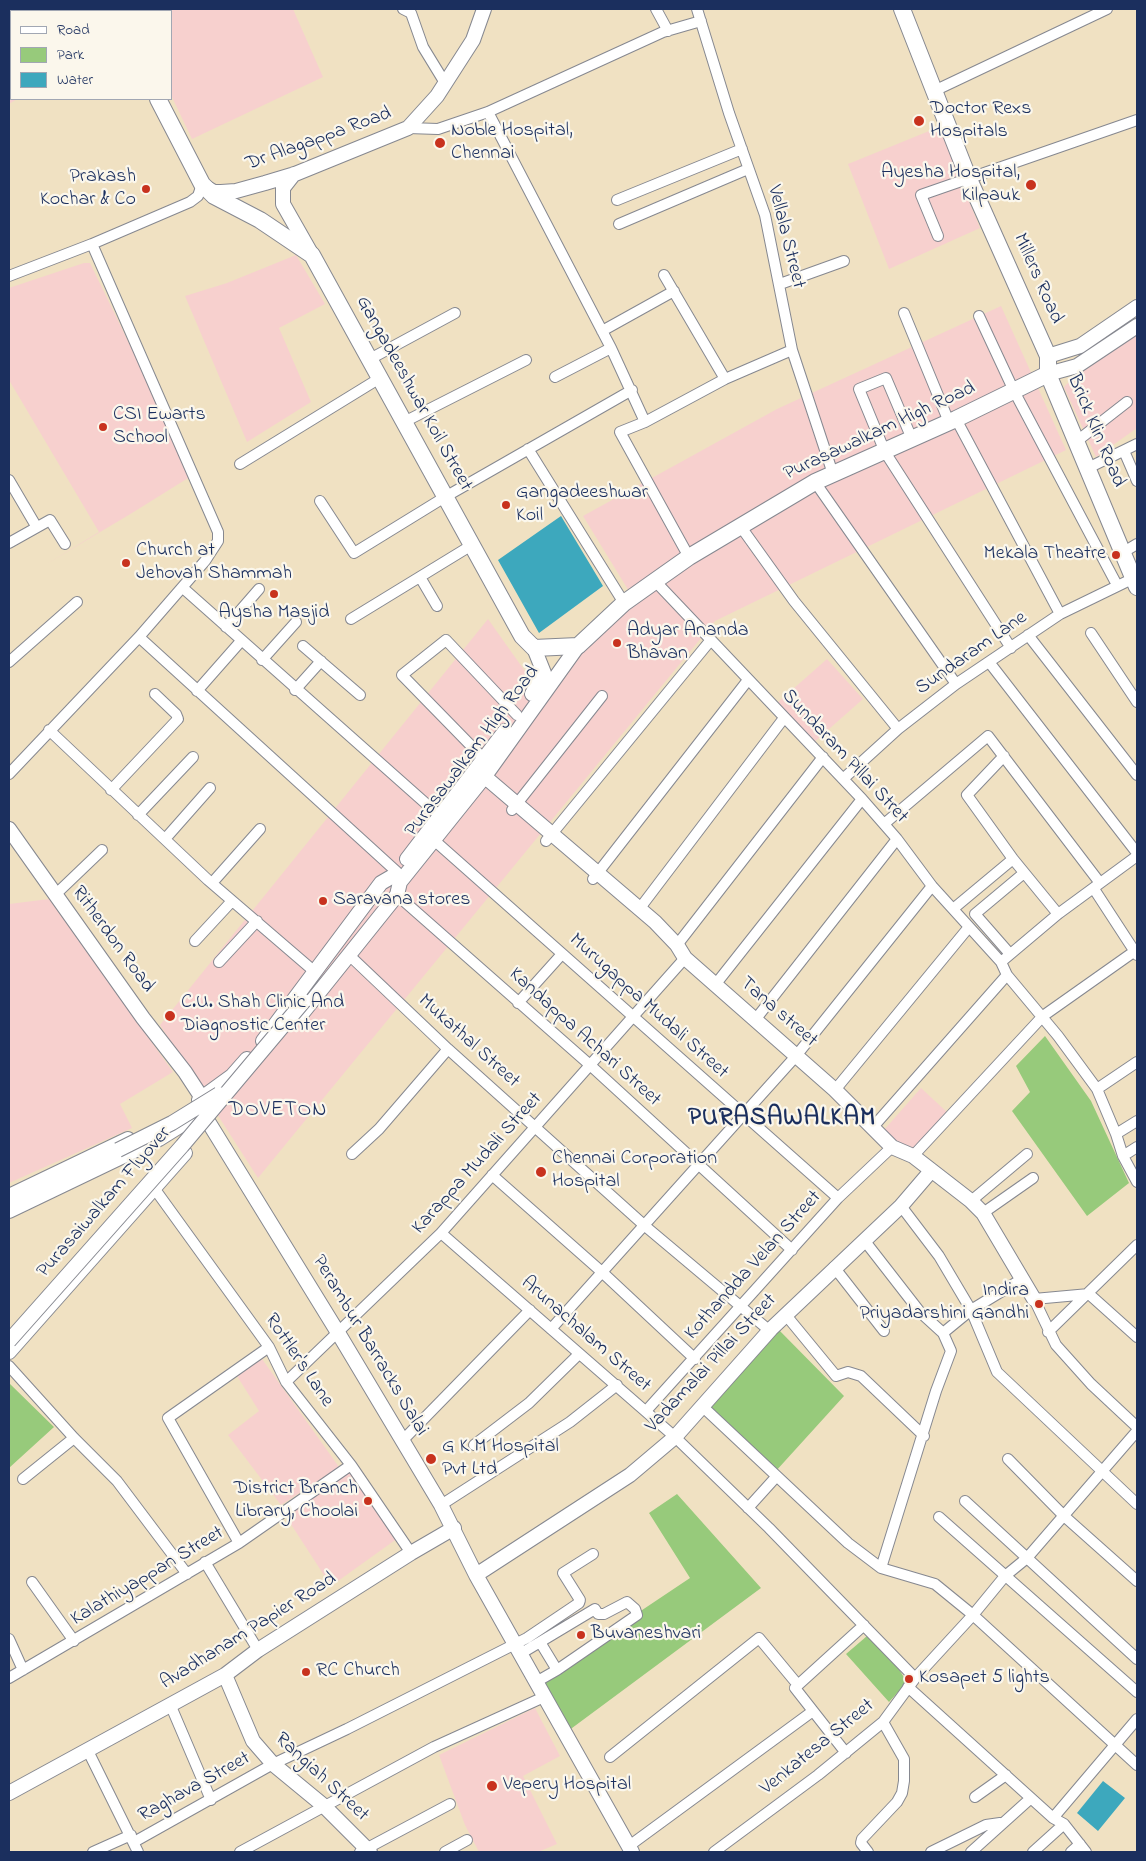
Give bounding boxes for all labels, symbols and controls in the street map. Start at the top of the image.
legend [10,10,172,100]
text: Road [57,19,90,41]
text: Park [57,44,84,66]
text: Water [57,69,93,91]
place label: Doctor Rexs Hospitals [930,98,1031,145]
street label: Dr Alagappa Road [243,103,395,177]
marker: Doctor Rexs Hospitals [912,114,926,128]
place label: Noble Hospital, Chennai [451,120,573,167]
marker: Noble Hospital, Chennai [433,136,447,150]
place label: Ayesha Hospital, Kilpauk [881,162,1020,209]
place label: Prakash Kochar & Co [40,166,136,213]
marker: Ayesha Hospital, Kilpauk [1024,178,1038,192]
marker: Prakash Kochar & Co [140,183,152,195]
street label: Vellala Street [761,183,809,291]
street label: Millers Road [1006,230,1068,328]
street label: Gangadeeshwar Koil Street [349,292,477,496]
street label: Brick Klin Road [1060,371,1130,491]
street label: Purasawalkam High Road [780,377,980,487]
place label: CSI Ewarts School [113,404,206,451]
marker: CSI Ewarts School [97,421,109,433]
place label: Gangadeeshwar Koil [516,482,648,529]
marker: Gangadeeshwar Koil [500,499,512,511]
place label: Church at Jehovah Shammah [136,540,292,587]
place label: Mekala Theatre [984,543,1106,567]
marker: Mekala Theatre [1110,549,1122,561]
marker: Church at Jehovah Shammah [120,557,132,569]
marker: Aysha Masjid [268,588,280,600]
place label: Aysha Masjid [219,602,329,626]
street label: Sundaram Lane [912,607,1032,701]
place label: Adyar Ananda Bhavan [627,620,749,667]
marker: Adyar Ananda Bhavan [611,637,623,649]
street label: Purasawalkam High Road [401,662,545,842]
street label: Sundaram Pillai Stret [775,685,913,829]
street label: Ritherdon Road [65,882,159,998]
place label: Saravana stores [333,889,470,913]
marker: Saravana stores [317,895,329,907]
street label: Murugappa Mudali Street [563,929,733,1085]
street label: Kandappa Achari Street [503,963,665,1113]
street label: Tana street [734,973,822,1053]
street label: Mukathal Street [412,990,524,1094]
place label: C.U. Shah Clinic And Diagnostic Center [181,992,344,1039]
marker: C.U. Shah Clinic And Diagnostic Center [163,1009,177,1023]
street label: Karappa Mudali Street [408,1088,548,1240]
district label: DOVETON [228,1099,328,1125]
district label: PURASAWALKAM [686,1105,878,1135]
street label: Purasaiwalkam Flyover [33,1122,177,1284]
place label: Chennai Corporation Hospital [552,1148,717,1195]
marker: Chennai Corporation Hospital [534,1165,548,1179]
street label: Kothandda Velan Street [680,1186,828,1346]
street label: Perambur Barracks Salai [305,1251,433,1441]
street label: Arunachalam Street [515,1272,655,1398]
place label: Indira Priyadarshini Gandhi [859,1280,1029,1327]
street label: Vadamalai Pillai Street [641,1289,783,1439]
marker: Indira Priyadarshini Gandhi [1033,1298,1045,1310]
street label: Rottler's Lane [258,1310,338,1412]
place label: G K M Hospital Pvt Ltd [442,1436,559,1483]
marker: G K M Hospital Pvt Ltd [424,1452,438,1466]
place label: District Branch Library, Choolai [234,1478,358,1525]
marker: District Branch Library, Choolai [362,1495,374,1507]
street label: Kalathiyappan Street [67,1522,229,1632]
street label: Avadhanam Papier Road [157,1568,341,1696]
place label: Buvaneshvari [591,1623,701,1647]
marker: Buvaneshvari [575,1629,587,1641]
place label: RC Church [316,1660,400,1684]
marker: RC Church [300,1666,312,1678]
place label: Kosapet 5 lights [919,1667,1050,1691]
marker: Kosapet 5 lights [903,1673,915,1685]
street label: Venkatesa Street [756,1695,880,1801]
street label: Rangiah Street [269,1728,373,1828]
street label: Raghava Street [135,1747,255,1829]
place label: Vepery Hospital [503,1774,631,1798]
marker: Vepery Hospital [485,1779,499,1793]

